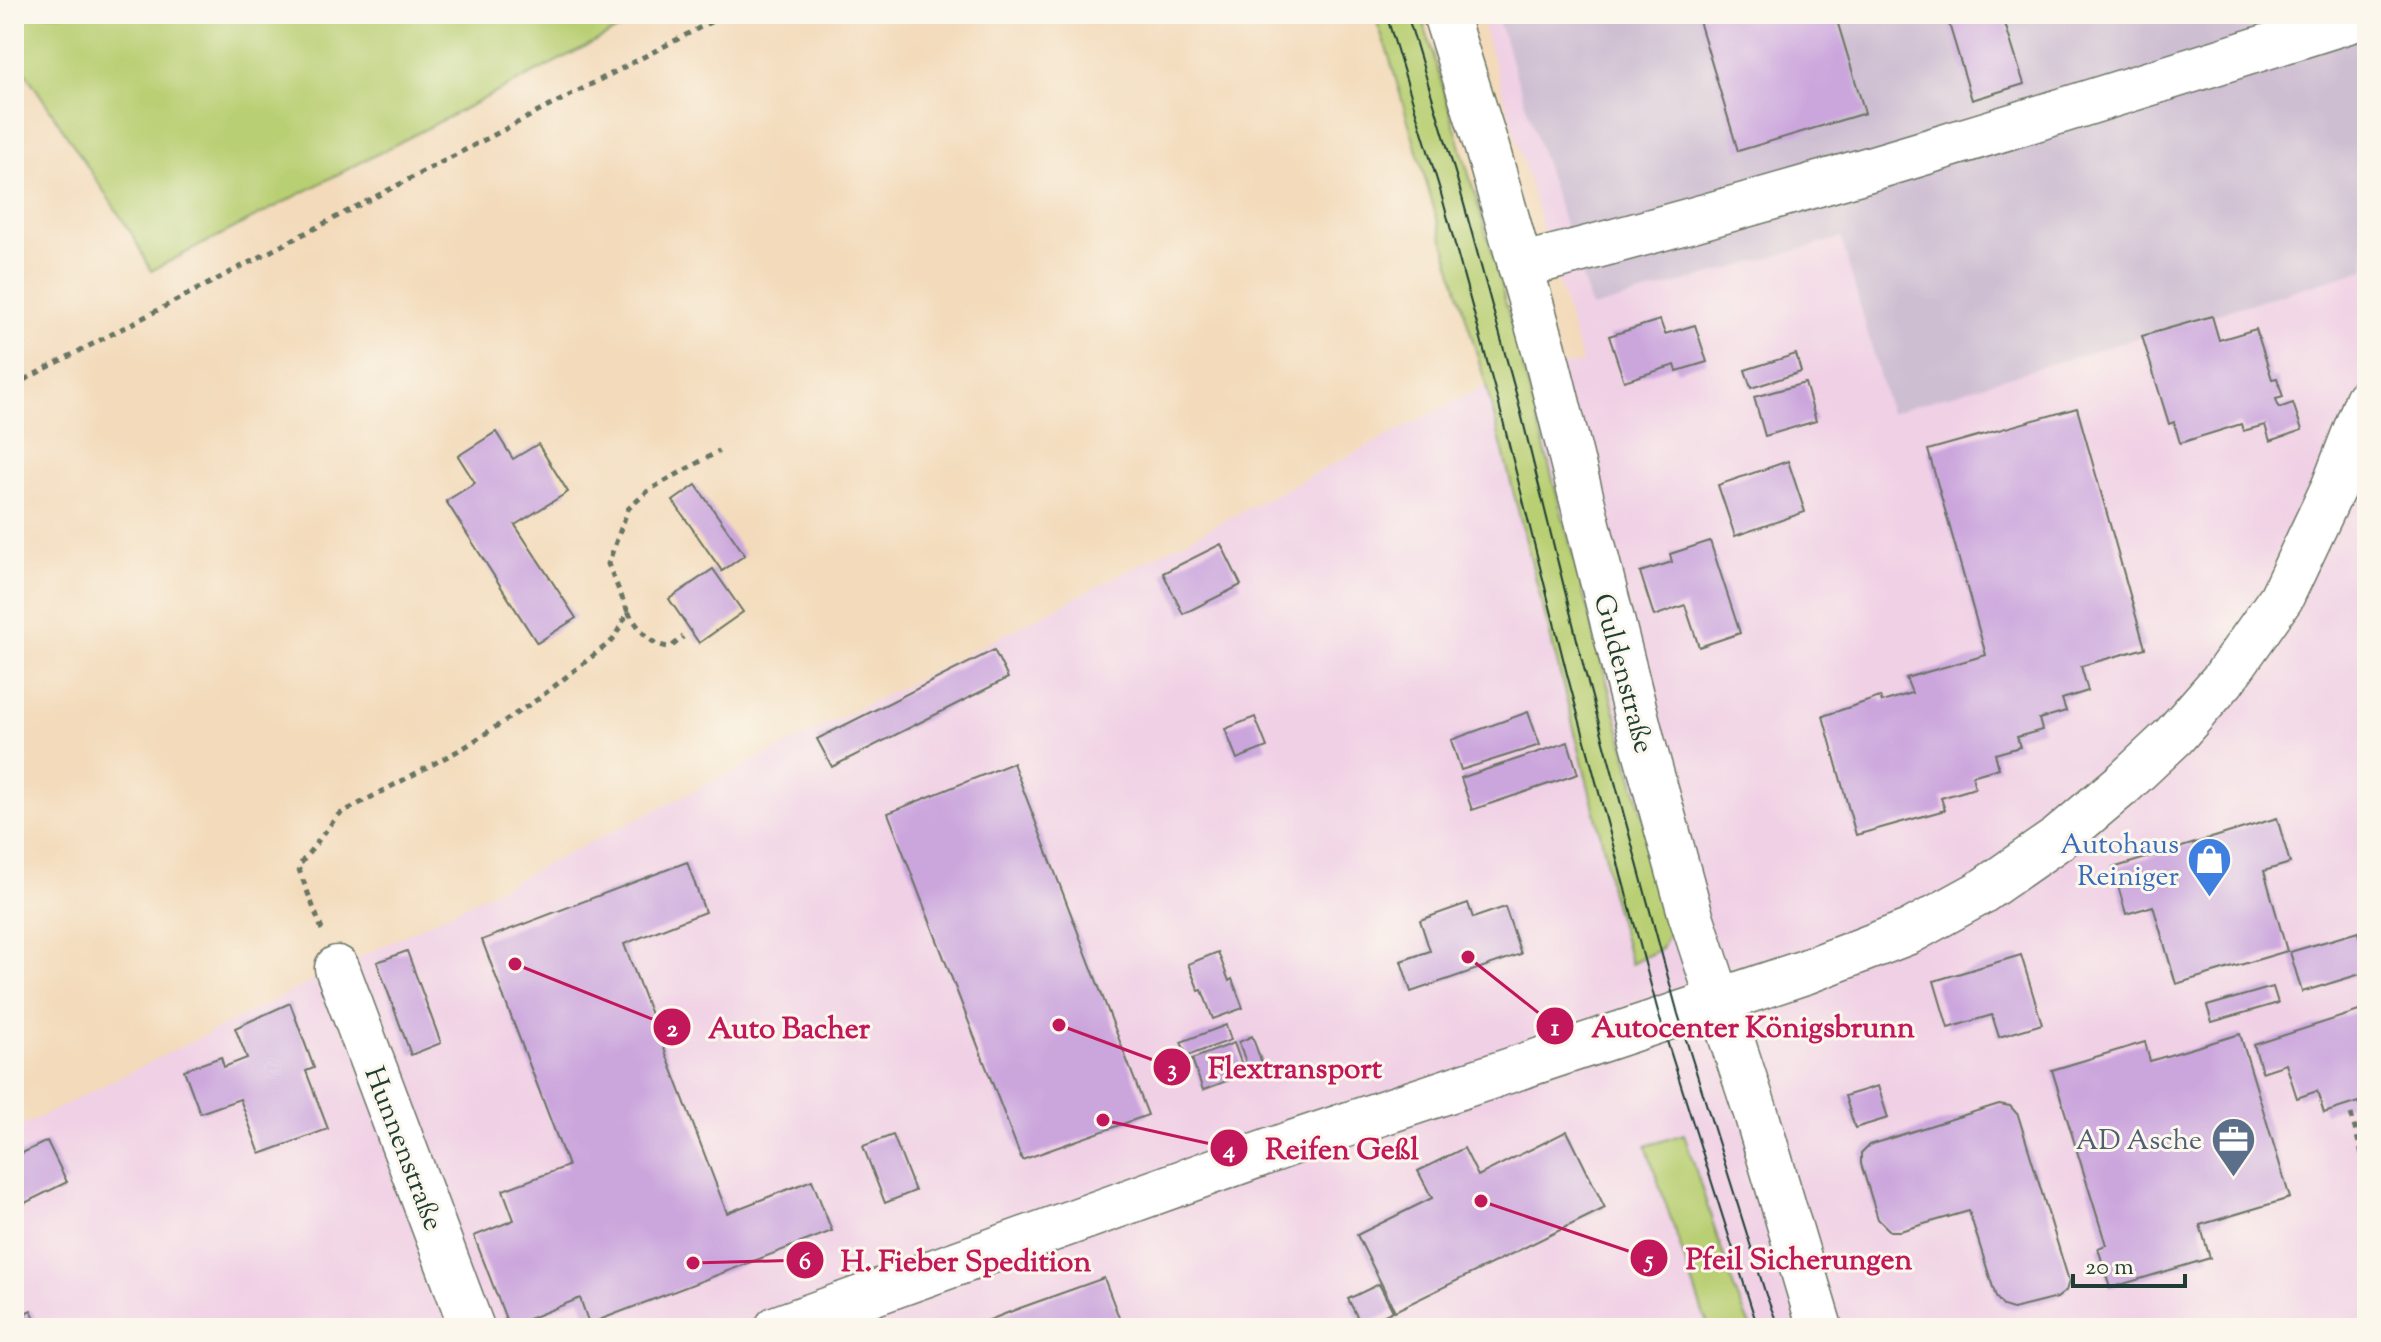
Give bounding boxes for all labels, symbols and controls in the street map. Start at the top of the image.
street label: Guldenstraße [1582,590,1663,758]
place label: Autohaus Reiniger [2060,826,2179,898]
shop icon: Autohaus Reiniger [2186,835,2234,898]
callout: Autocenter Königsbrunn [1535,999,1931,1053]
callout: Auto Bacher [652,1000,886,1054]
text: Autocenter Königsbrunn [1591,1008,1915,1051]
text: Auto Bacher [708,1009,871,1052]
text: 1 [1551,1012,1560,1046]
text: 2 [666,1013,678,1047]
callout: Flextransport [1152,1040,1398,1094]
text: Flextransport [1208,1049,1383,1092]
text: 3 [1167,1053,1177,1087]
street label: Hunnenstraße [353,1061,452,1237]
office icon: AD Asche [2209,1115,2257,1178]
callout: Reifen Geßl [1209,1121,1434,1175]
place label: AD Asche [2076,1122,2202,1162]
text: Reifen Geßl [1265,1130,1419,1173]
text: 4 [1222,1134,1235,1168]
callout: Pfeil Sicherungen [1629,1231,1928,1285]
callout: H. Fieber Spedition [785,1233,1107,1287]
scale bar [2073,1238,2185,1288]
text: Pfeil Sicherungen [1686,1240,1913,1283]
text: H. Fieber Spedition [841,1242,1092,1285]
text: 5 [1643,1244,1654,1278]
text: 6 [799,1246,811,1280]
text: 20 m [2085,1251,2134,1285]

